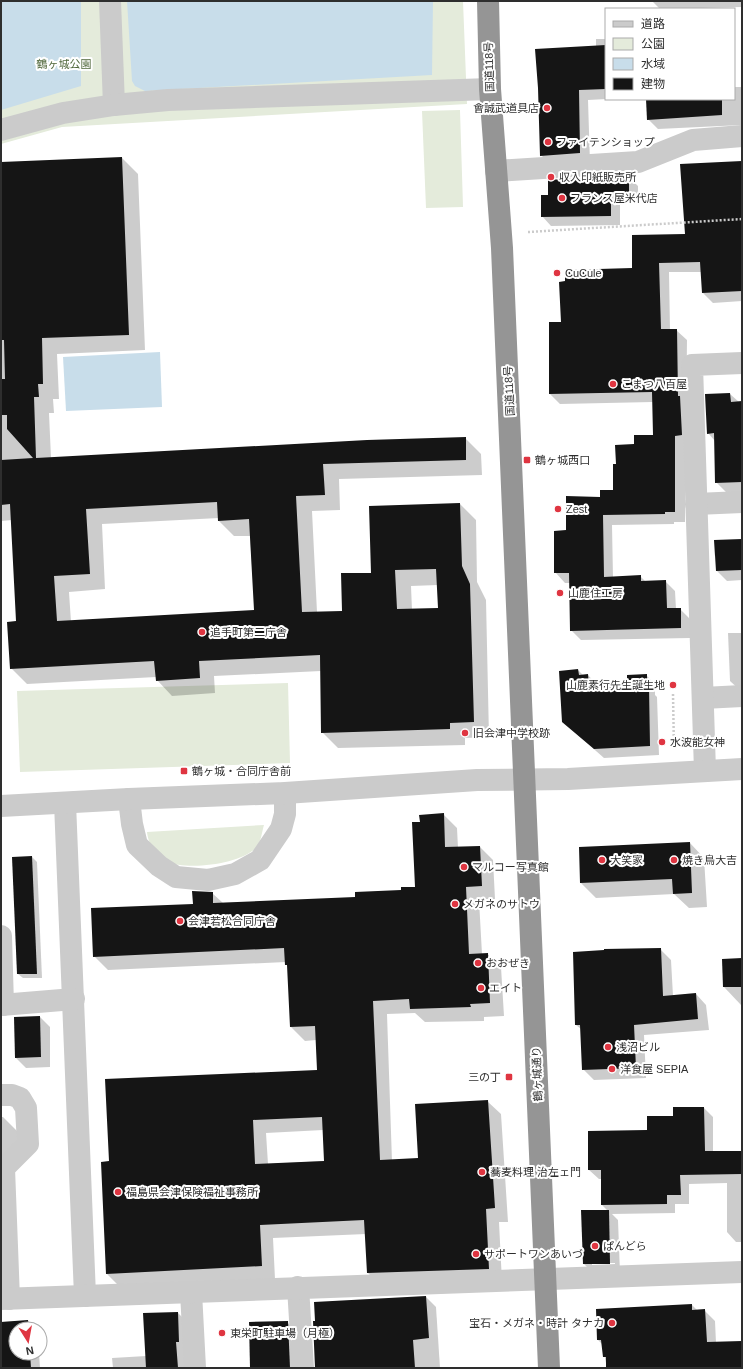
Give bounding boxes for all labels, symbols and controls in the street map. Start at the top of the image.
legend [605,8,735,100]
text: 道路 [641,17,665,31]
text: 公園 [641,37,665,51]
street label: 国道118号 [482,42,496,92]
text: 水域 [641,57,665,71]
park label: 鶴ヶ城公園 [37,58,92,70]
text: 建物 [641,77,665,91]
place label: 會誠武道具店 [473,102,539,114]
marker: 會誠武道具店 [542,103,552,113]
place label: ファイテンショップ [556,136,655,148]
marker: ファイテンショップ [543,137,553,147]
place label: 収入印紙販売所 [559,171,637,183]
marker: 収入印紙販売所 [546,172,556,182]
place label: フランス屋米代店 [570,192,658,204]
marker: フランス屋米代店 [557,193,567,203]
place label: CuCule [565,267,602,279]
marker: CuCule [552,268,562,278]
street label: 国道118号 [502,365,516,417]
place label: こまつ八百屋 [621,378,687,390]
marker: こまつ八百屋 [608,379,618,389]
place label: 鶴ヶ城西口 [535,454,590,466]
marker: 鶴ヶ城西口 [522,455,532,465]
place label: Zest [566,503,587,515]
marker: Zest [553,504,563,514]
place label: 山鹿住工房 [568,587,623,599]
marker: 山鹿住工房 [555,588,565,598]
place label: 追手町第二庁舎 [210,626,287,638]
marker: 追手町第二庁舎 [197,627,207,637]
place label: 山鹿素行先生誕生地 [566,679,665,691]
marker: 山鹿素行先生誕生地 [668,680,678,690]
place label: 旧会津中学校跡 [473,727,550,739]
marker: 旧会津中学校跡 [460,728,470,738]
place label: 水波能女神 [670,736,725,748]
marker: 水波能女神 [657,737,667,747]
place label: 鶴ヶ城・合同庁舎前 [192,765,291,777]
marker: 鶴ヶ城・合同庁舎前 [179,766,189,776]
place label: 大笑家 [610,854,643,866]
place label: 焼き鳥大吉 [682,854,737,866]
marker: 大笑家 [597,855,607,865]
marker: 焼き鳥大吉 [669,855,679,865]
place label: マルコー写真館 [472,861,549,873]
marker: マルコー写真館 [459,862,469,872]
place label: メガネのサトウ [463,898,540,910]
marker: メガネのサトウ [450,899,460,909]
place label: 会津若松合同庁舎 [188,915,276,927]
marker: 会津若松合同庁舎 [175,916,185,926]
place label: おおぜき [486,957,530,969]
marker: おおぜき [473,958,483,968]
place label: エイト [489,982,522,994]
marker: エイト [476,983,486,993]
place label: 浅沼ビル [616,1041,660,1053]
marker: 浅沼ビル [603,1042,613,1052]
street label: 鶴ヶ城通り [530,1046,544,1102]
place label: 洋食屋 SEPIA [620,1063,689,1075]
marker: 洋食屋 SEPIA [607,1064,617,1074]
place label: 三の丁 [468,1071,501,1083]
marker: 三の丁 [504,1072,514,1082]
place label: 蕎麦料理 治左ェ門 [490,1166,581,1178]
marker: 蕎麦料理 治左ェ門 [477,1167,487,1177]
place label: 福島県会津保険福祉事務所 [126,1186,259,1198]
marker: 福島県会津保険福祉事務所 [113,1187,123,1197]
place label: ぱんどら [603,1240,647,1252]
marker: ぱんどら [590,1241,600,1251]
place label: サポートワンあいづ [484,1248,583,1260]
marker: サポートワンあいづ [471,1249,481,1259]
place label: 宝石・メガネ・時計 タナカ [469,1317,604,1329]
marker: 宝石・メガネ・時計 タナカ [607,1318,617,1328]
north arrow [8,1321,48,1361]
place label: 東栄町駐車場（月極） [230,1327,340,1339]
marker: 東栄町駐車場（月極） [217,1328,227,1338]
text: N [25,1344,35,1357]

